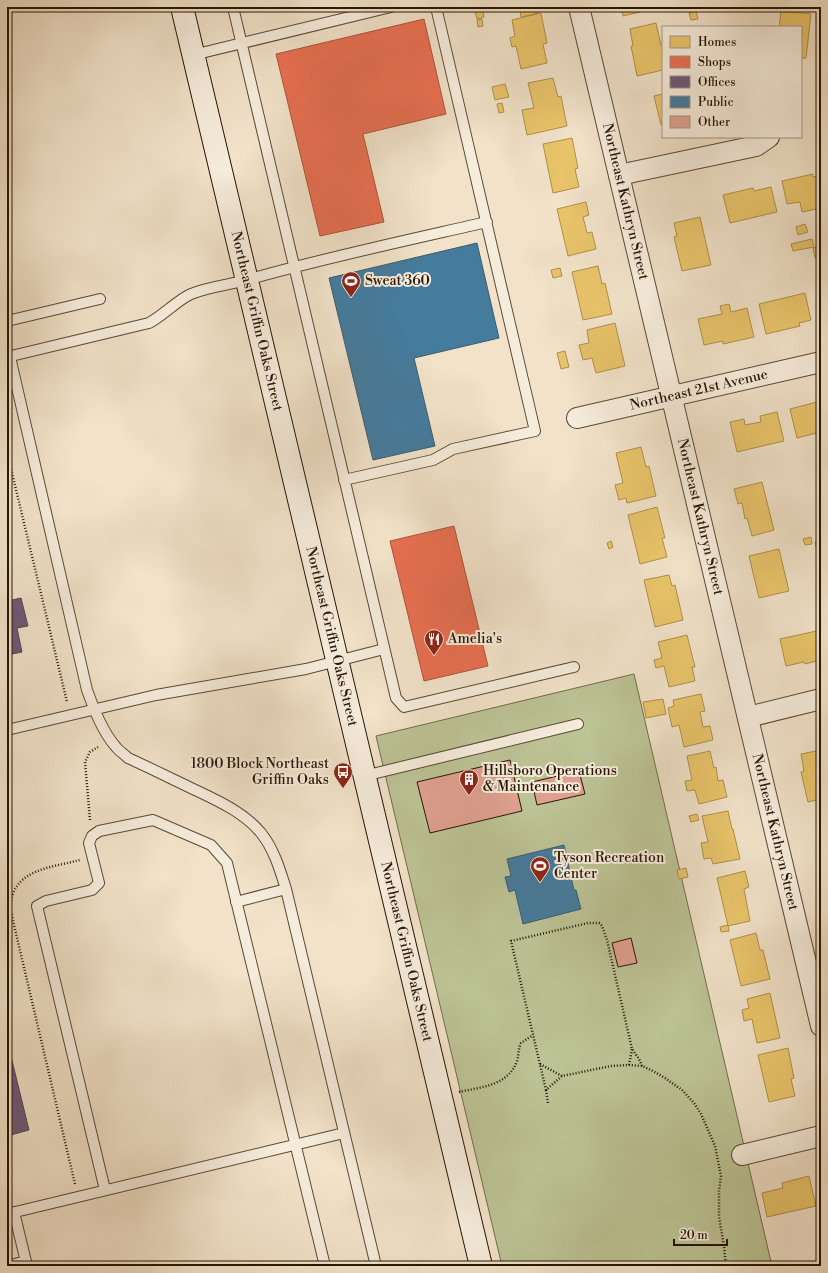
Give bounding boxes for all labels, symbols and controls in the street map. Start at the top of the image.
legend [662,26,802,138]
text: Homes [698,35,736,50]
text: Shops [698,55,731,70]
text: Offices [698,75,736,90]
text: Public [698,95,734,110]
text: Other [698,115,730,130]
street label: Northeast Kathryn Street [598,121,653,282]
street label: Northeast Griffin Oaks Street [227,229,287,413]
sports icon: Sweat 360 [340,270,362,298]
place label: Sweat 360 [365,272,430,290]
street label: Northeast 21st Avenue [628,366,769,415]
street label: Northeast Kathryn Street [673,437,727,597]
street label: Northeast Griffin Oaks Street [301,545,362,728]
restaurant icon: Amelia's [423,628,445,656]
place label: Amelia's [447,630,502,648]
street label: Northeast Kathryn Street [748,752,802,912]
place label: 1800 Block Northeast Griffin Oaks [191,755,329,789]
bus stop icon: 1800 Block Northeast Griffin Oaks [332,761,354,789]
place label: Hillsboro Operations & Maintenance [483,762,617,796]
building icon: Hillsboro Operations & Maintenance [458,768,480,796]
place label: Tyson Recreation Center [554,849,665,883]
sports icon: Tyson Recreation Center [529,855,551,883]
street label: Northeast Griffin Oaks Street [376,860,436,1044]
scale bar [674,1221,727,1247]
text: 20 m [680,1228,708,1243]

